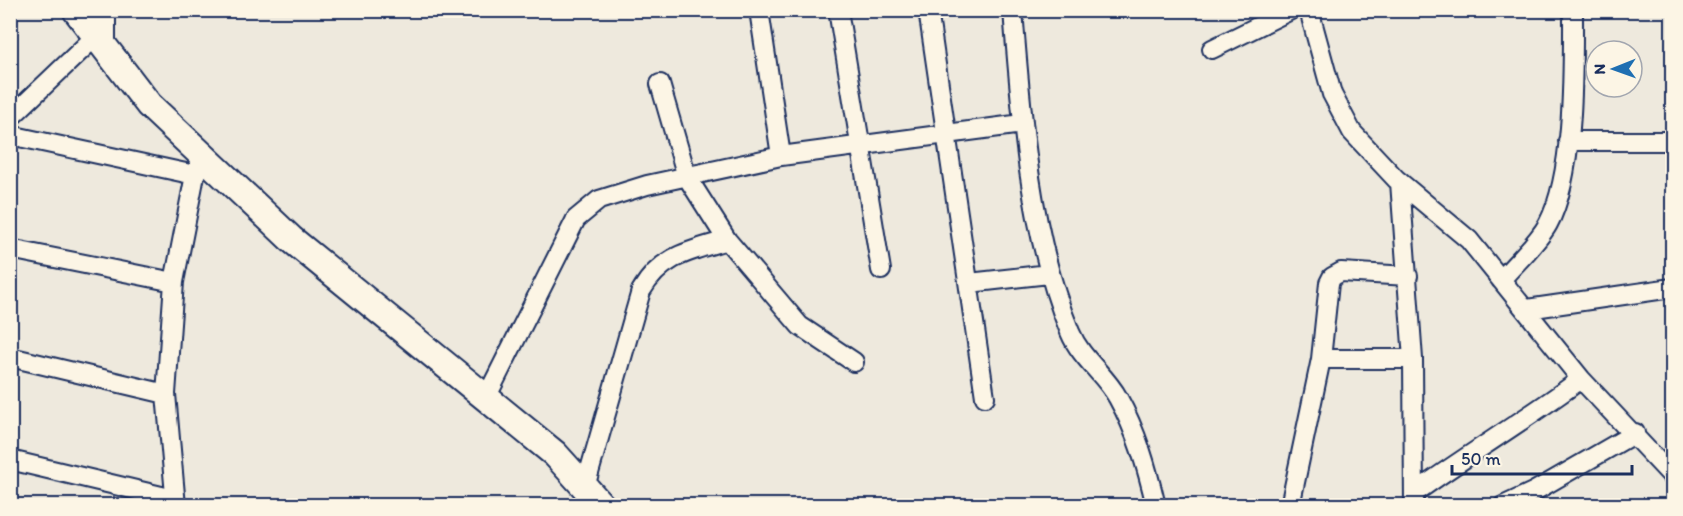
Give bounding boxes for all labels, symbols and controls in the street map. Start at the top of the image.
north arrow [1584,39,1644,99]
text: N [1590,64,1609,75]
scale bar [1452,438,1632,476]
text: 50 m [1461,448,1501,470]

